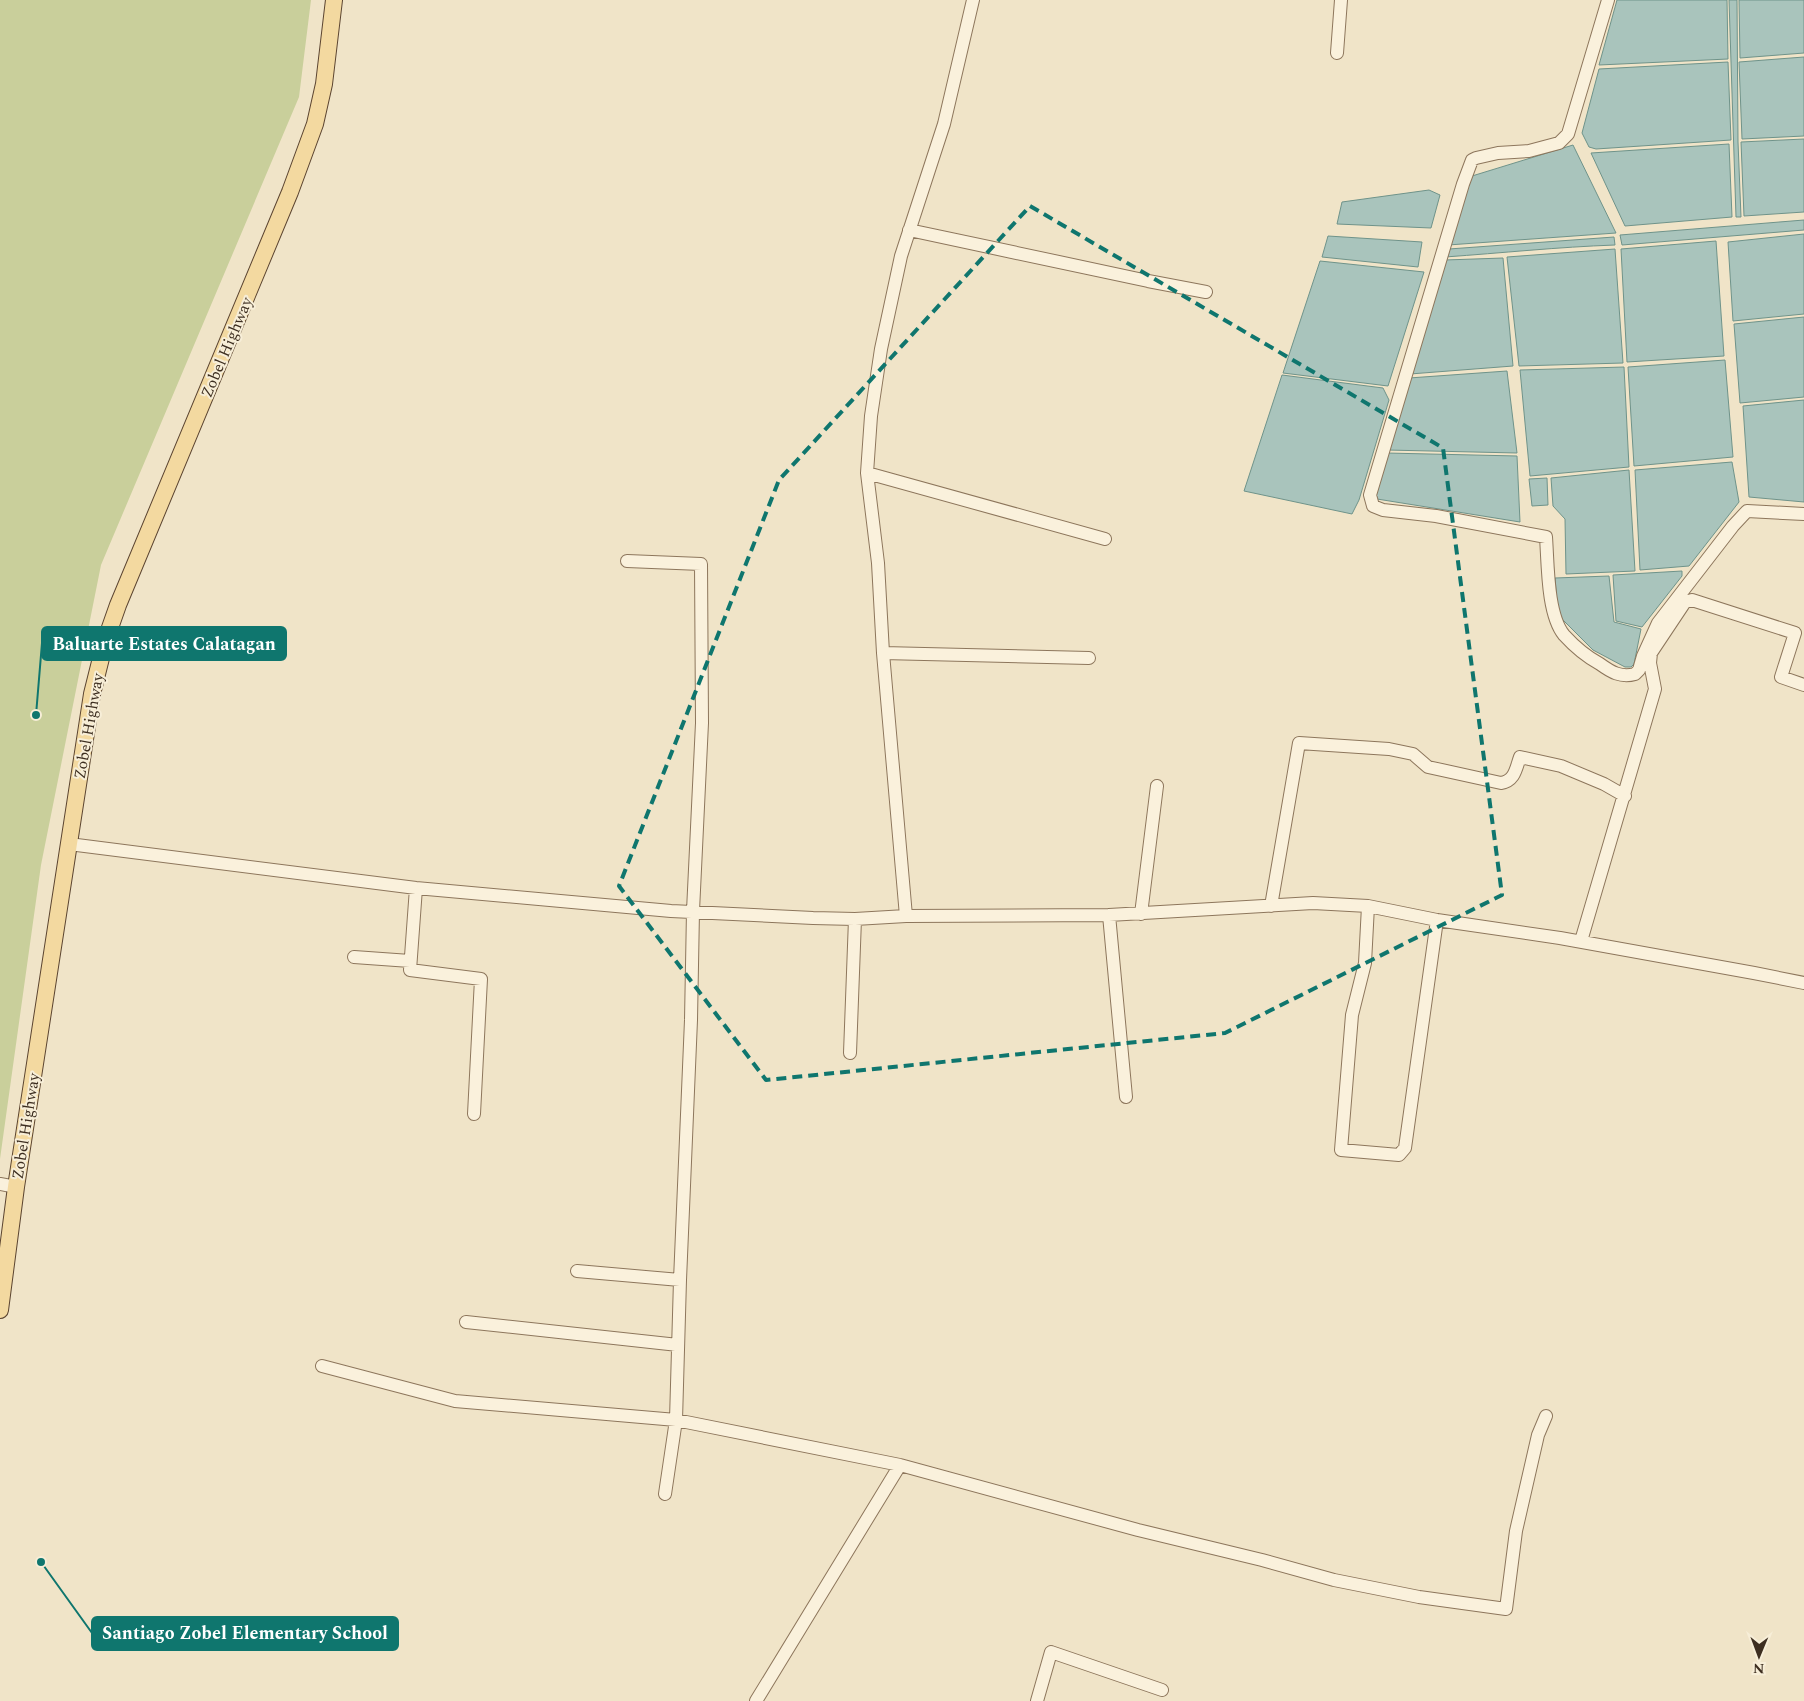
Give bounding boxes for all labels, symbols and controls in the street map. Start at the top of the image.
street label: Zobel Highway [195,292,259,401]
callout: Baluarte Estates Calatagan [42,627,286,660]
text: Baluarte Estates Calatagan [52,631,276,658]
street label: Zobel Highway [68,670,110,781]
street label: Zobel Highway [6,1070,46,1181]
callout: Santiago Zobel Elementary School [92,1617,398,1650]
text: Santiago Zobel Elementary School [102,1620,388,1647]
north arrow [1734,1631,1784,1681]
text: N [1753,1658,1765,1679]

